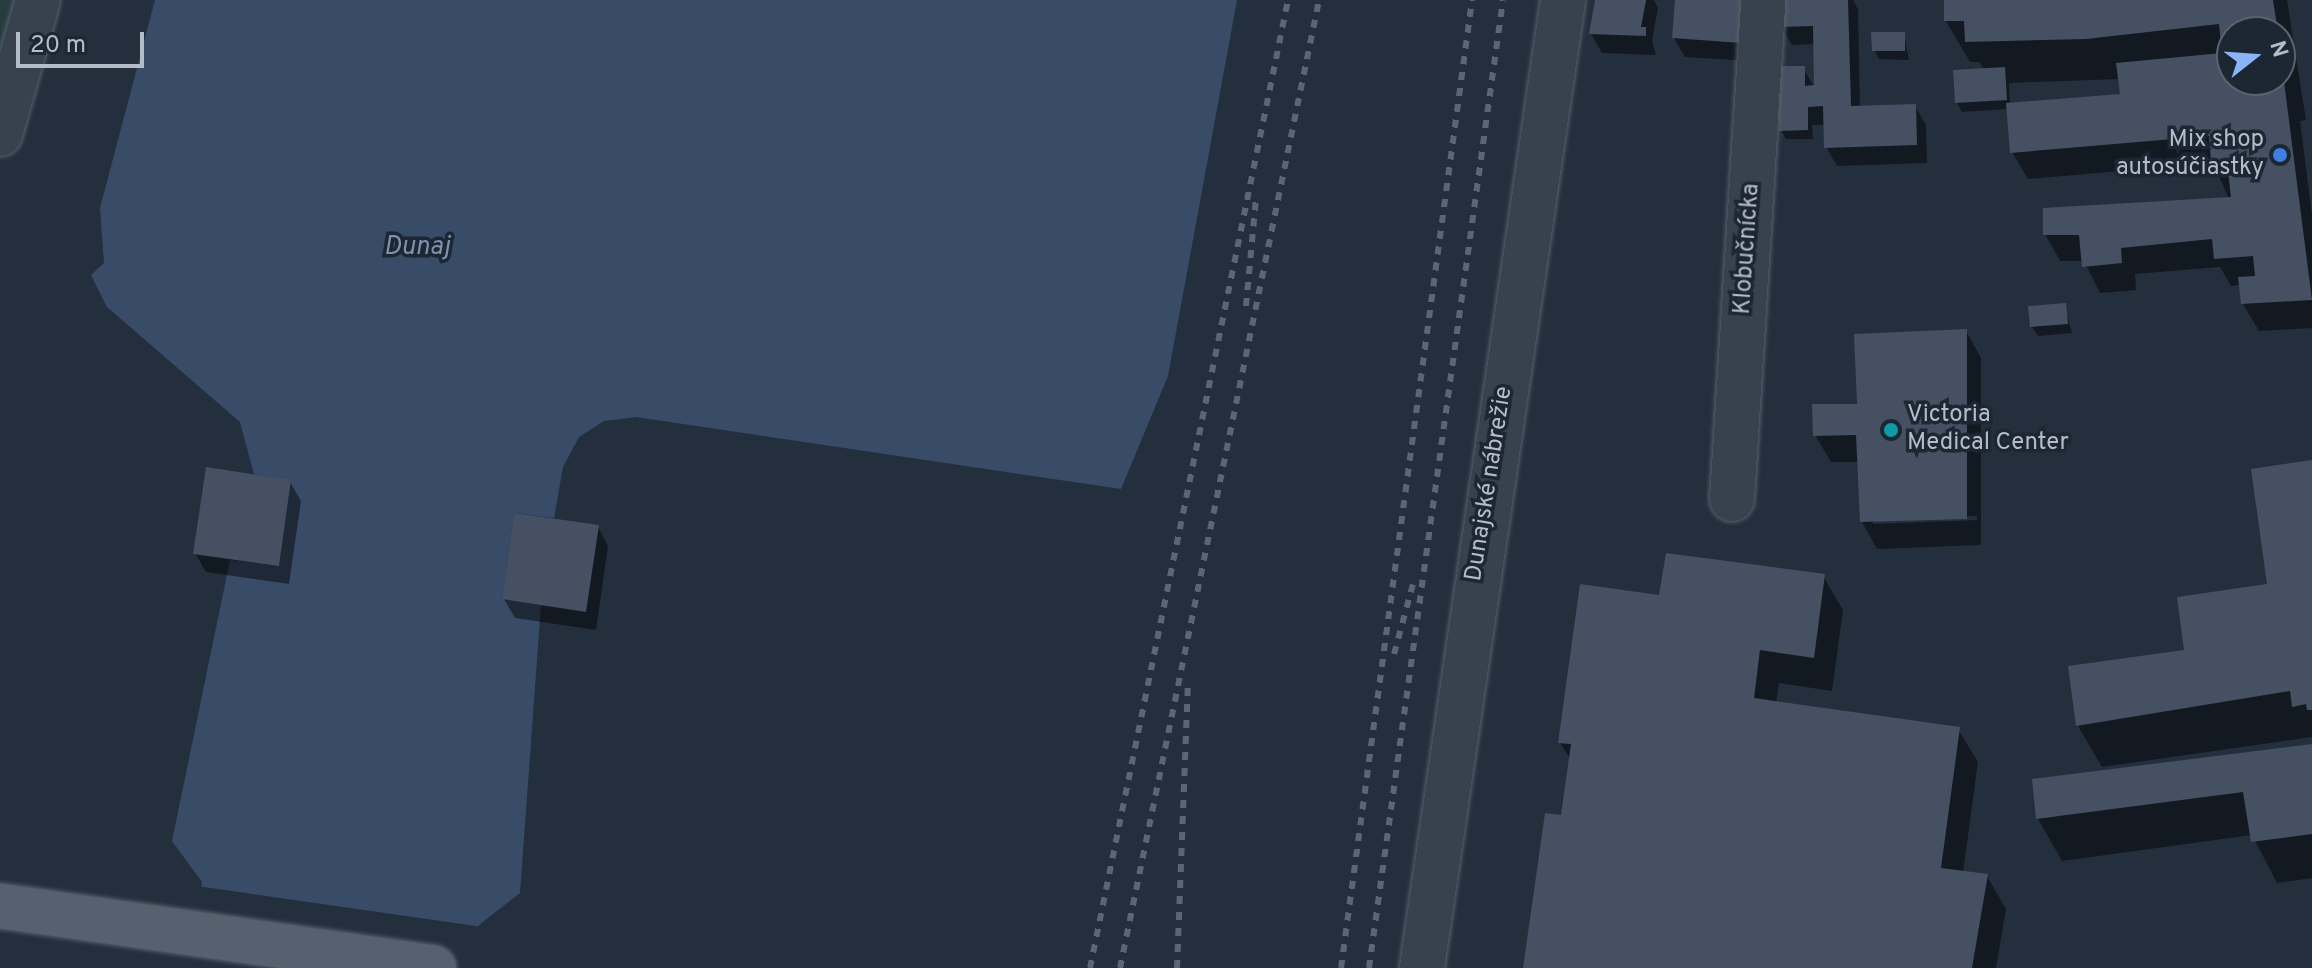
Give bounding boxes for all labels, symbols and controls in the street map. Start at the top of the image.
scale bar [20,16,148,66]
north arrow [2216,16,2296,96]
text: 20 m [30,31,86,61]
text: N [2262,38,2293,61]
place label: Mix shop autosúčiastky [2116,127,2264,183]
marker: Mix shop autosúčiastky [2271,146,2289,164]
street label: Klobučnícka [1729,182,1767,316]
water label: Dunaj [384,232,450,264]
street label: Dunajské nábrežie [1460,384,1520,584]
place label: Victoria Medical Center [1907,402,2069,458]
marker: Victoria Medical Center [1882,421,1900,439]

